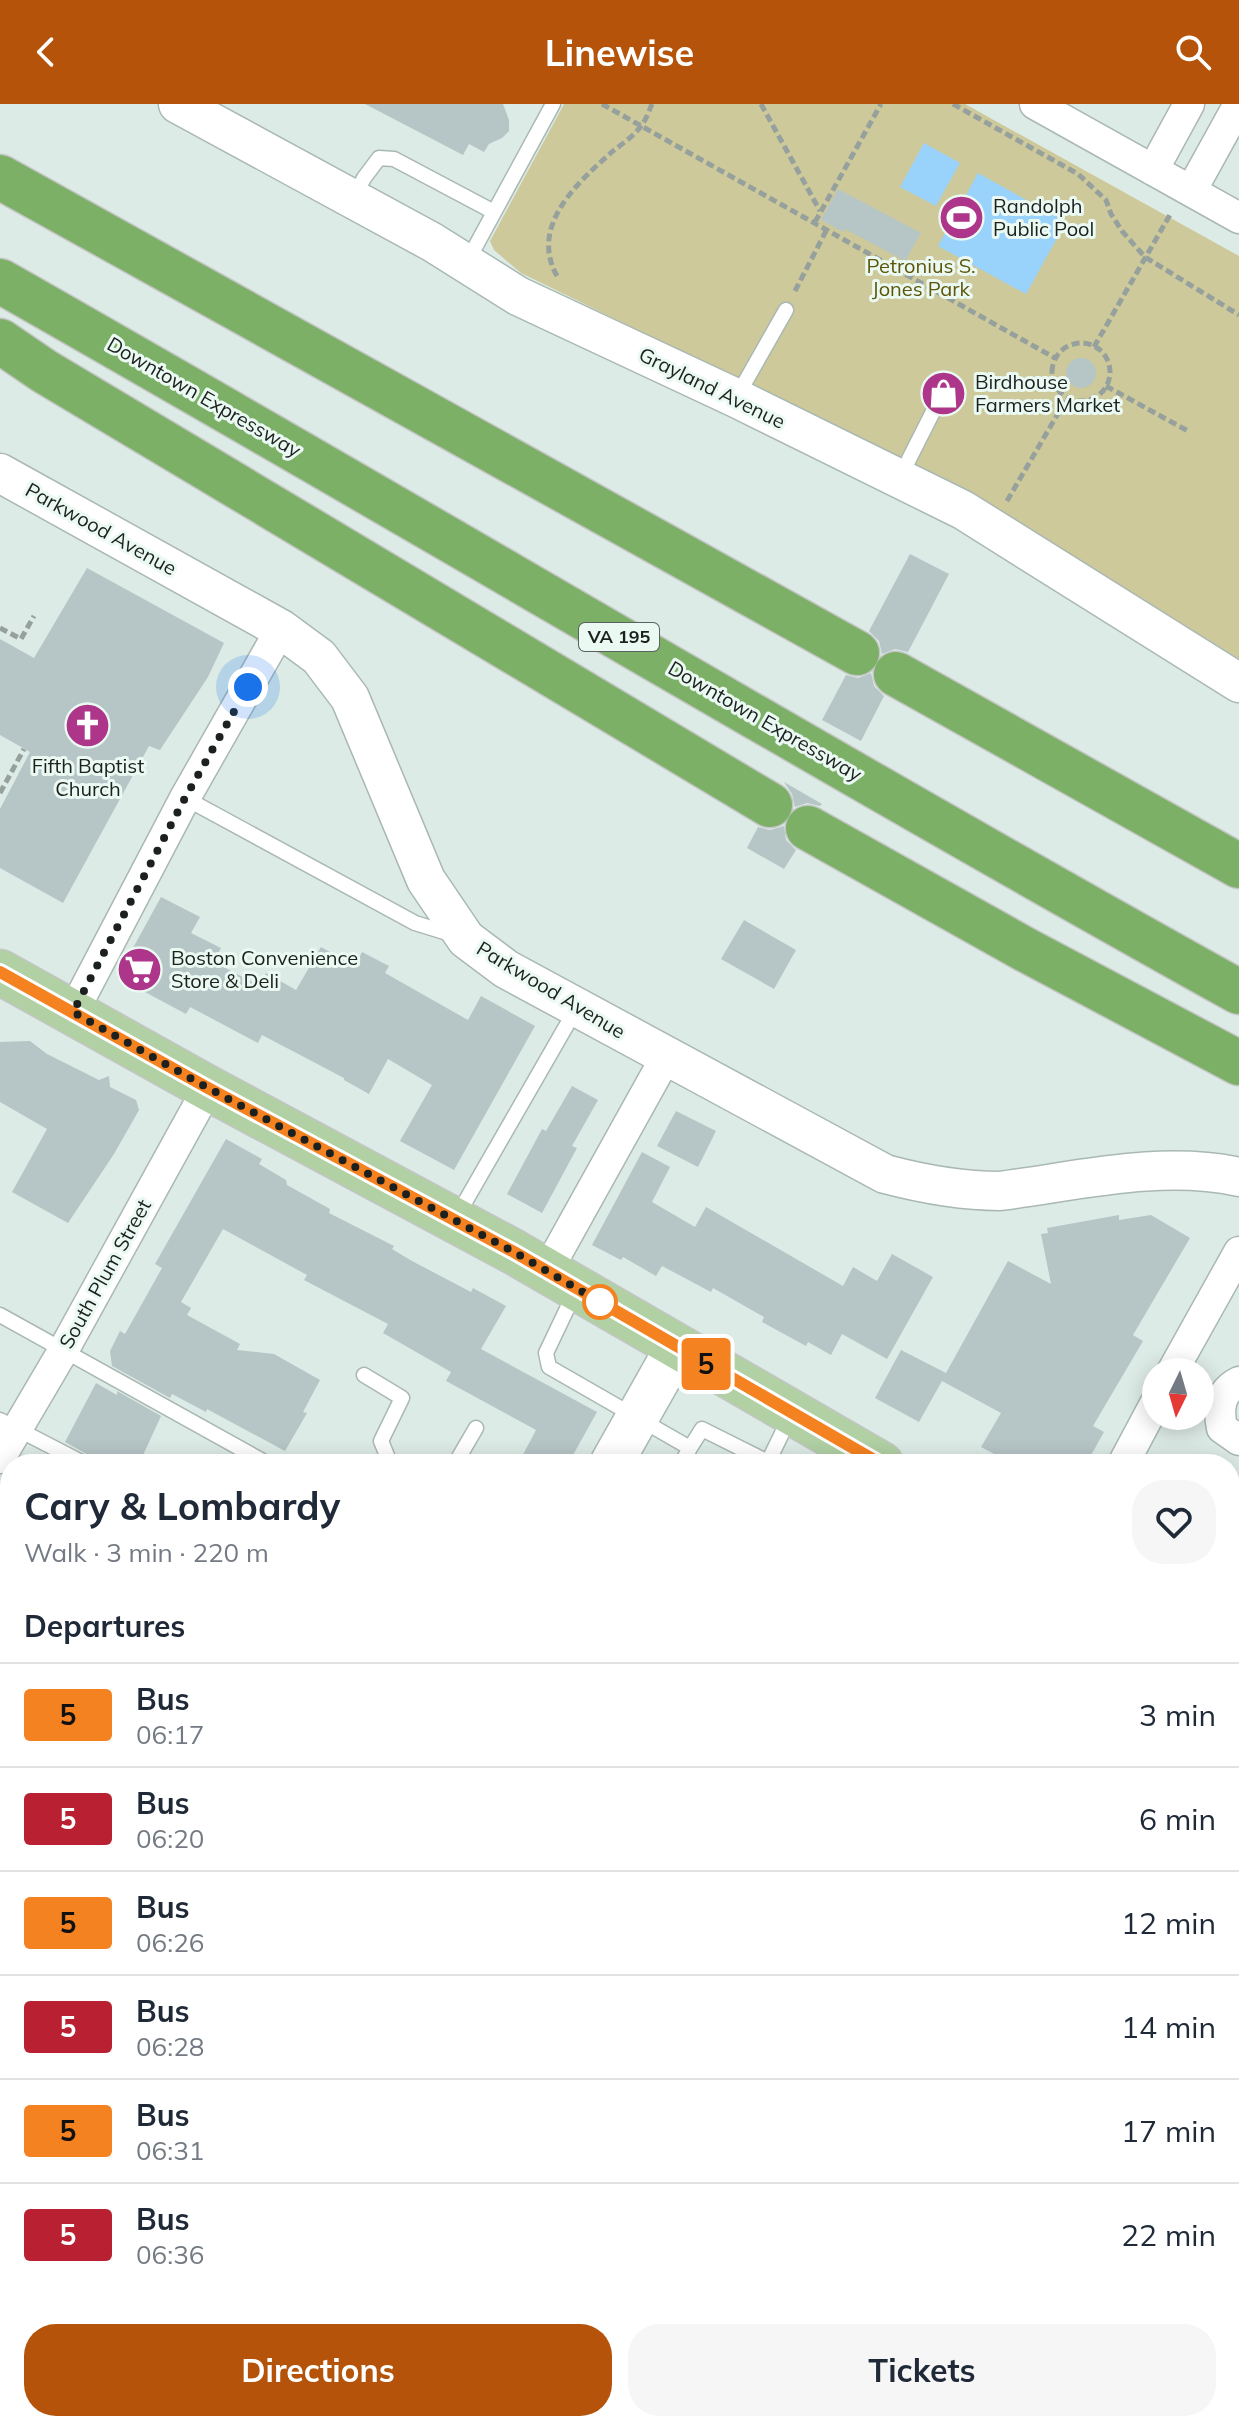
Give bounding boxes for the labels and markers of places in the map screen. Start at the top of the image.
sports icon: Randolph Public Pool [938,193,986,241]
place label: Randolph Public Pool [993,193,1094,241]
shop icon: Birdhouse Farmers Market [920,369,968,417]
place label: Birdhouse Farmers Market [975,369,1120,417]
church icon: Fifth Baptist Church [64,702,112,750]
place label: Fifth Baptist Church [32,753,144,801]
supermarket icon: Boston Convenience Store & Deli [116,945,164,993]
place label: Boston Convenience Store & Deli [171,945,358,993]
unlabelled marker [583,1285,617,1319]

